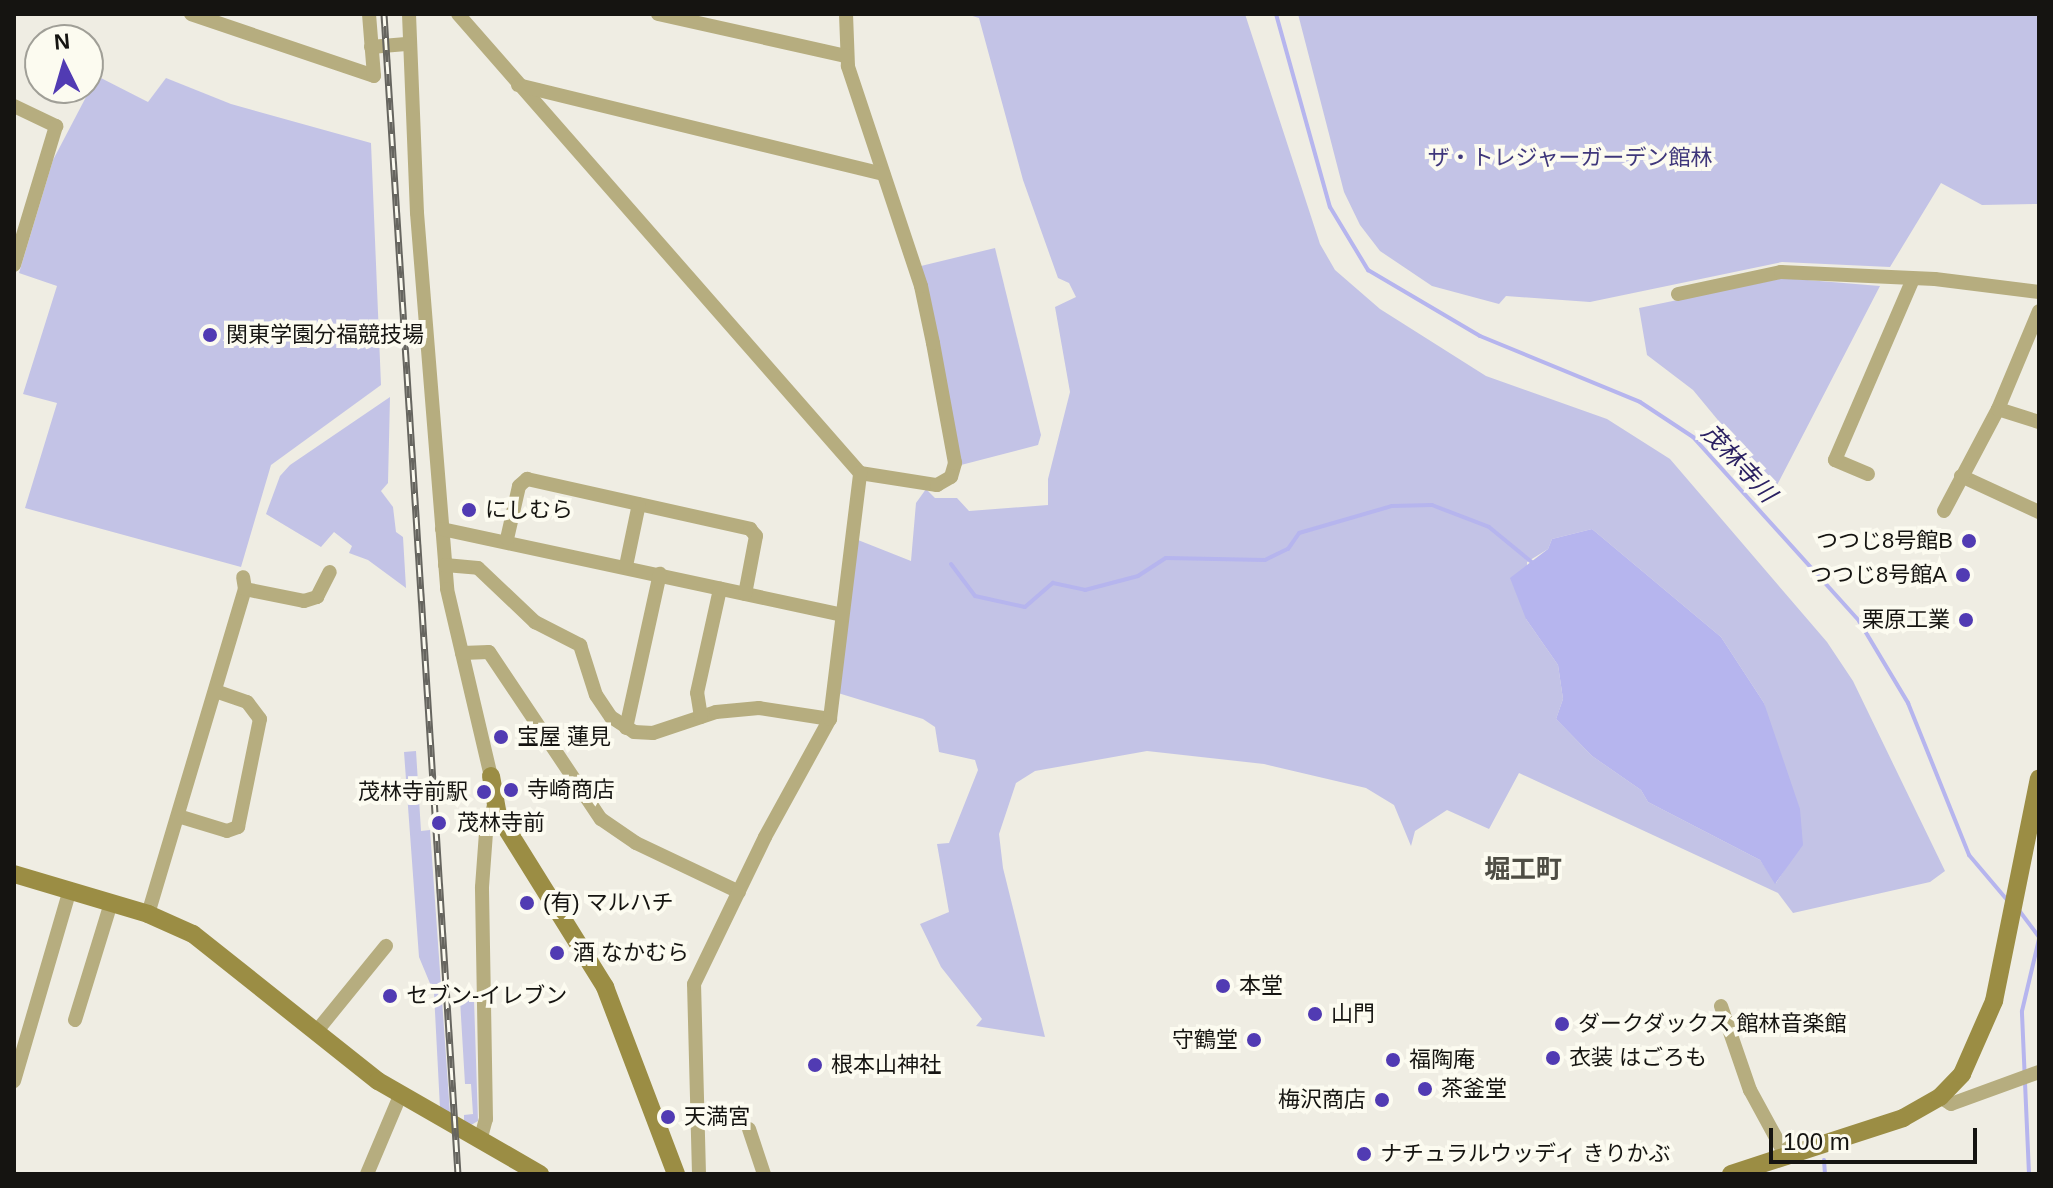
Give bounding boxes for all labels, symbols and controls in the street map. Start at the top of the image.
north arrow [24,24,104,104]
text: N [53,28,71,55]
park label: ザ・トレジャーガーデン館林 [1427,145,1713,171]
place label: 関東学園分福競技場 [226,322,424,348]
marker: 関東学園分福競技場 [201,326,219,344]
water label: 茂林寺川 [1696,418,1782,508]
place label: にしむら [485,497,573,523]
marker: にしむら [460,501,478,519]
place label: つつじ8号館B [1816,528,1953,554]
marker: つつじ8号館B [1960,532,1978,550]
place label: つつじ8号館A [1810,562,1947,588]
marker: つつじ8号館A [1954,566,1972,584]
place label: 栗原工業 [1862,607,1950,633]
marker: 栗原工業 [1957,611,1975,629]
place label: 宝屋 蓮見 [517,724,611,750]
marker: 宝屋 蓮見 [492,728,510,746]
place label: 寺崎商店 [527,777,615,803]
place label: 茂林寺前駅 [358,779,468,805]
marker: 寺崎商店 [502,781,520,799]
marker: 茂林寺前駅 [475,783,493,801]
place label: 茂林寺前 [457,810,545,836]
marker: 茂林寺前 [428,812,450,834]
district label: 堀工町 [1484,854,1562,886]
place label: (有) マルハチ [543,890,674,916]
marker: (有) マルハチ [518,894,536,912]
place label: 酒 なかむら [573,940,689,966]
marker: 酒 なかむら [548,944,566,962]
place label: 本堂 [1239,973,1283,999]
marker: 本堂 [1214,977,1232,995]
place label: セブン-イレブン [406,983,567,1009]
marker: セブン-イレブン [381,987,399,1005]
place label: 山門 [1331,1001,1375,1027]
marker: 山門 [1306,1005,1324,1023]
place label: ダークダックス 館林音楽館 [1578,1011,1848,1037]
marker: ダークダックス 館林音楽館 [1553,1015,1571,1033]
place label: 守鶴堂 [1172,1027,1238,1053]
marker: 守鶴堂 [1245,1031,1263,1049]
place label: 衣装 はごろも [1569,1045,1707,1071]
place label: 福陶庵 [1409,1047,1475,1073]
marker: 衣装 はごろも [1544,1049,1562,1067]
marker: 福陶庵 [1384,1051,1402,1069]
place label: 根本山神社 [831,1052,941,1078]
marker: 根本山神社 [806,1056,824,1074]
place label: 茶釜堂 [1441,1076,1507,1102]
marker: 茶釜堂 [1416,1080,1434,1098]
place label: 梅沢商店 [1278,1087,1366,1113]
marker: 梅沢商店 [1373,1091,1391,1109]
place label: 天満宮 [684,1104,750,1130]
marker: 天満宮 [659,1108,677,1126]
scale bar [1773,1112,1981,1162]
text: 100 m [1783,1128,1850,1155]
place label: ナチュラルウッディ きりかぶ [1380,1141,1672,1167]
marker: ナチュラルウッディ きりかぶ [1355,1145,1373,1163]

